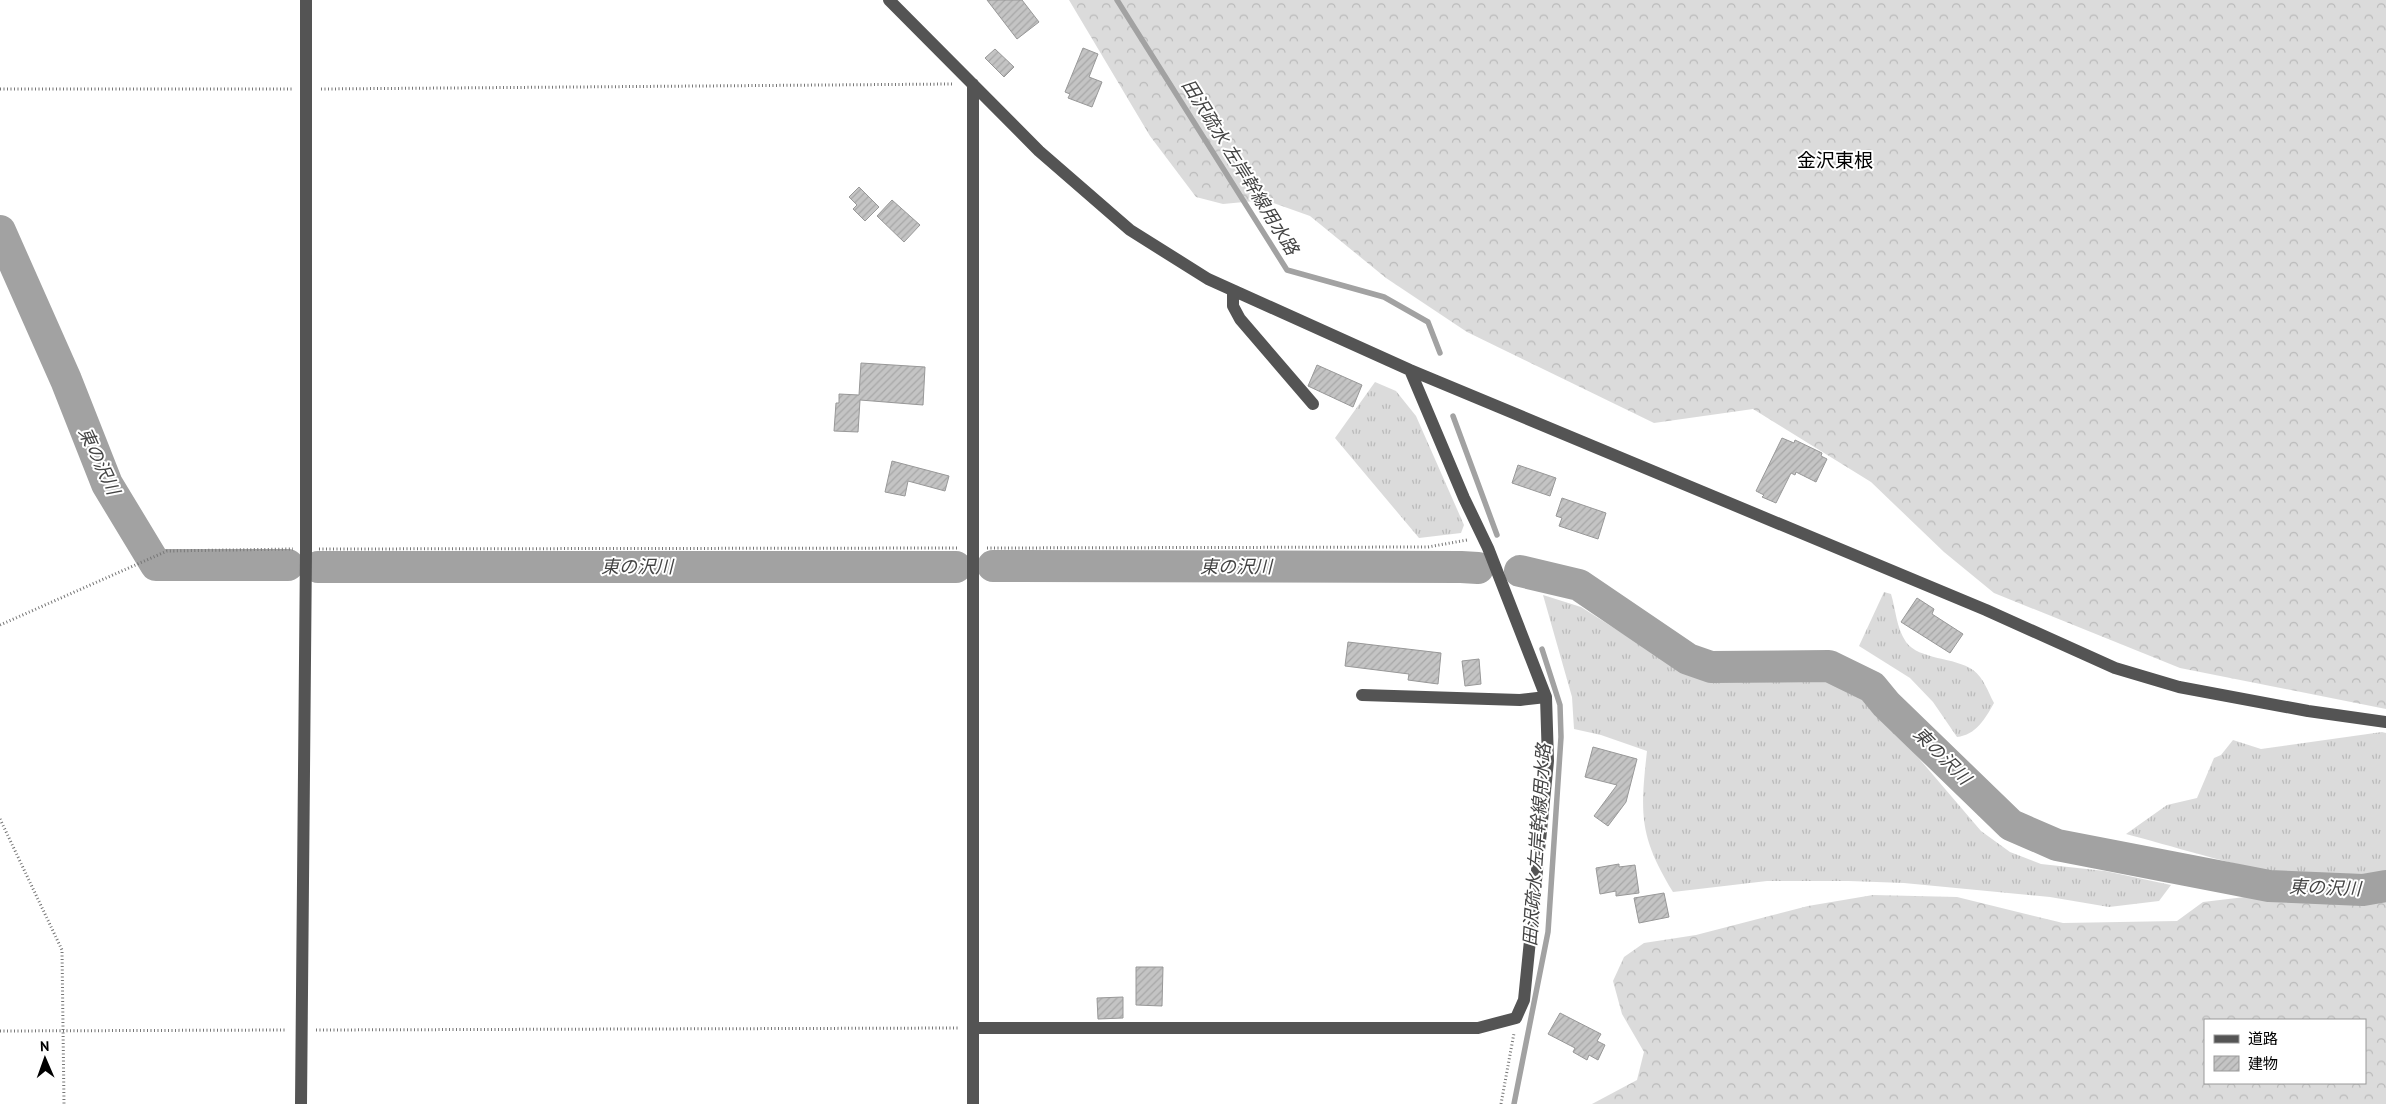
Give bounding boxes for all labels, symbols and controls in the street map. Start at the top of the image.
water label: 田沢疏水 左岸幹線用水路 [1177,75,1305,261]
district label: 金沢東根 [1797,148,1873,172]
water label: 東の沢川 [74,423,126,500]
water label: 東の沢川 [601,555,675,578]
water label: 東の沢川 [1200,555,1274,578]
water label: 東の沢川 [1909,722,1977,791]
water label: 田沢疏水 左岸幹線用水路 [1518,741,1555,947]
water label: 東の沢川 [2289,875,2363,900]
legend [2204,1019,2366,1084]
text: 道路 [2248,1029,2278,1048]
north arrow [20,1034,70,1084]
text: N [40,1037,49,1055]
text: 建物 [2248,1054,2278,1073]

